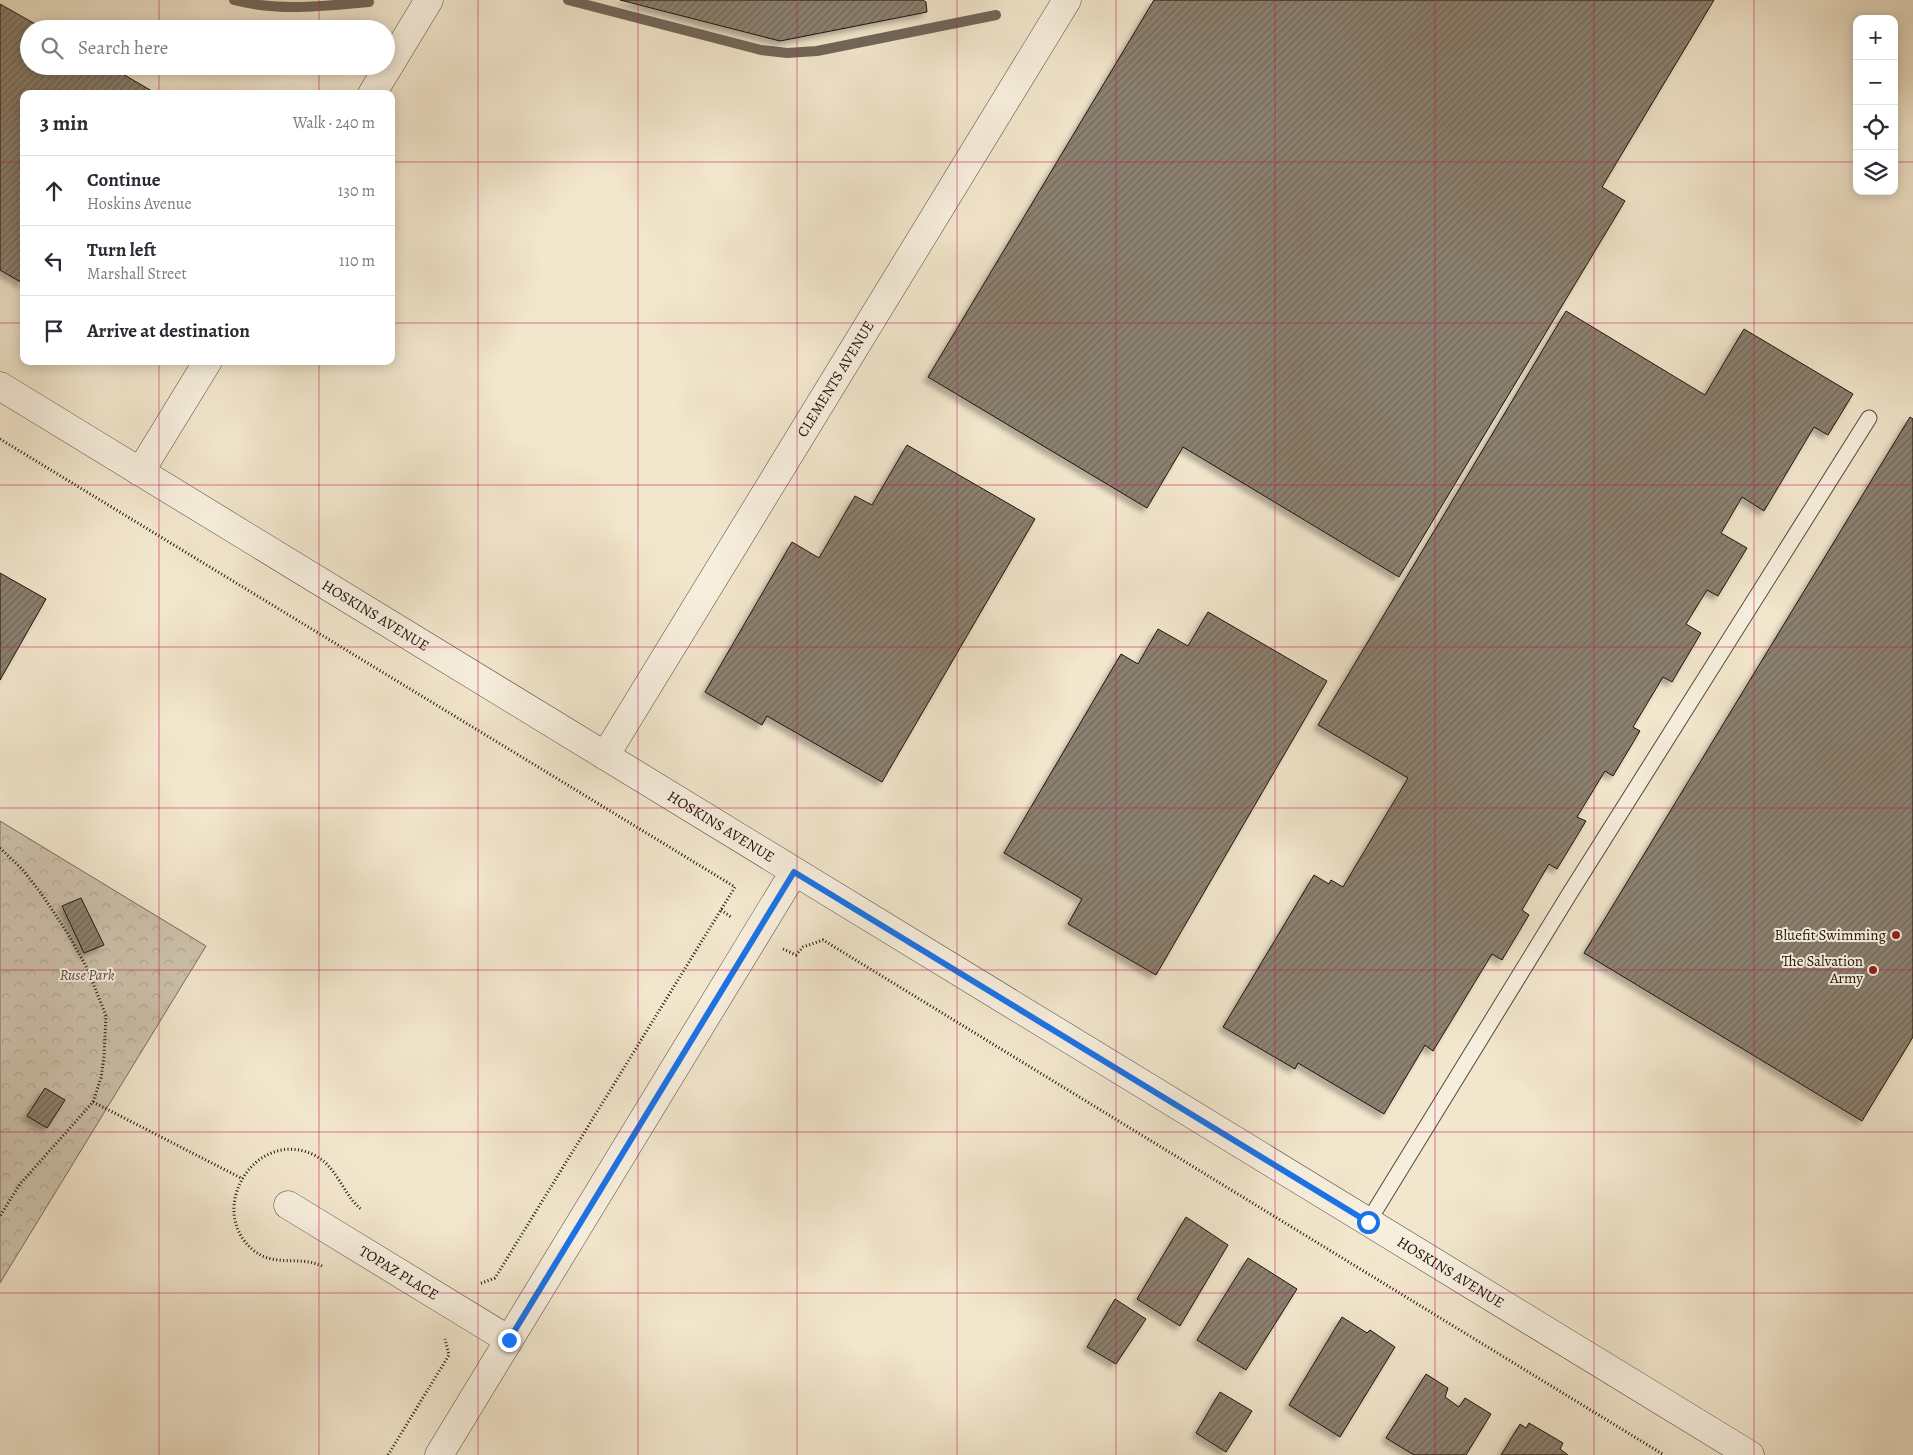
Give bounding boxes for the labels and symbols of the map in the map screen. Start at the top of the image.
street label: CLEMENTS AVENUE [792,317,879,441]
street label: HOSKINS AVENUE [318,575,433,656]
street label: HOSKINS AVENUE [664,786,779,867]
place label: Bluefit Swimming [1774,925,1886,945]
marker: Bluefit Swimming [1890,929,1902,941]
place label: The Salvation Army [1782,951,1863,988]
marker: The Salvation Army [1867,964,1879,976]
park label: Ruse Park [60,965,115,985]
route start [1357,1211,1380,1234]
street label: HOSKINS AVENUE [1393,1232,1508,1313]
street label: TOPAZ PLACE [355,1241,442,1305]
route end [498,1329,521,1352]

